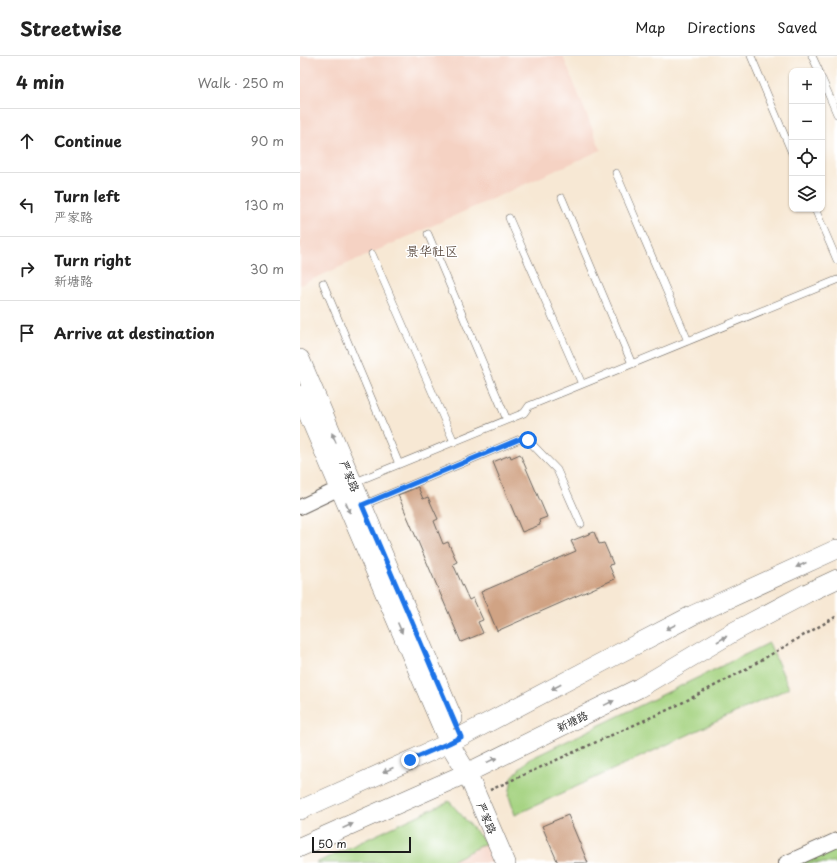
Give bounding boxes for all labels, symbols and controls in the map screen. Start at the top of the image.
text: Streetwise [20,14,122,42]
text: Map [635,17,665,38]
text: Directions [687,17,755,38]
text: Saved [777,17,817,38]
map controls [789,68,825,212]
button: + [789,68,825,104]
text: 4 min [16,69,64,95]
text: Walk · 250 m [198,73,284,92]
button: − [789,104,825,140]
text: Continue [54,129,122,152]
icon: ahead [16,130,38,152]
text: 90 m [251,131,284,150]
button: locate [789,140,825,176]
button: layers [789,176,825,212]
text: Turn left [54,184,120,207]
icon: left [16,194,38,216]
text: 130 m [245,195,284,214]
text: 严家路 [54,207,93,226]
district label: 景华社区 [406,241,458,260]
text: Turn right [54,248,131,271]
icon: right [16,258,38,280]
text: 30 m [250,259,284,278]
text: 新塘路 [54,271,93,290]
text: Arrive at destination [54,321,215,344]
icon: arrive [16,322,38,344]
route start [519,431,537,449]
one-way arrow [331,433,337,444]
street label: 严家路 [336,457,364,495]
one-way arrow [346,503,352,515]
one-way arrow [796,562,807,568]
one-way arrow [397,622,403,634]
one-way arrow [665,623,677,630]
one-way arrow [716,636,728,643]
one-way arrow [550,683,562,690]
one-way arrow [603,700,615,706]
street label: 新塘路 [553,706,591,736]
route end [401,751,419,769]
one-way arrow [487,757,498,763]
one-way arrow [382,767,393,773]
street label: 严家路 [473,799,501,837]
one-way arrow [343,822,355,828]
scale bar [312,835,411,854]
text: 50 m [318,835,347,852]

